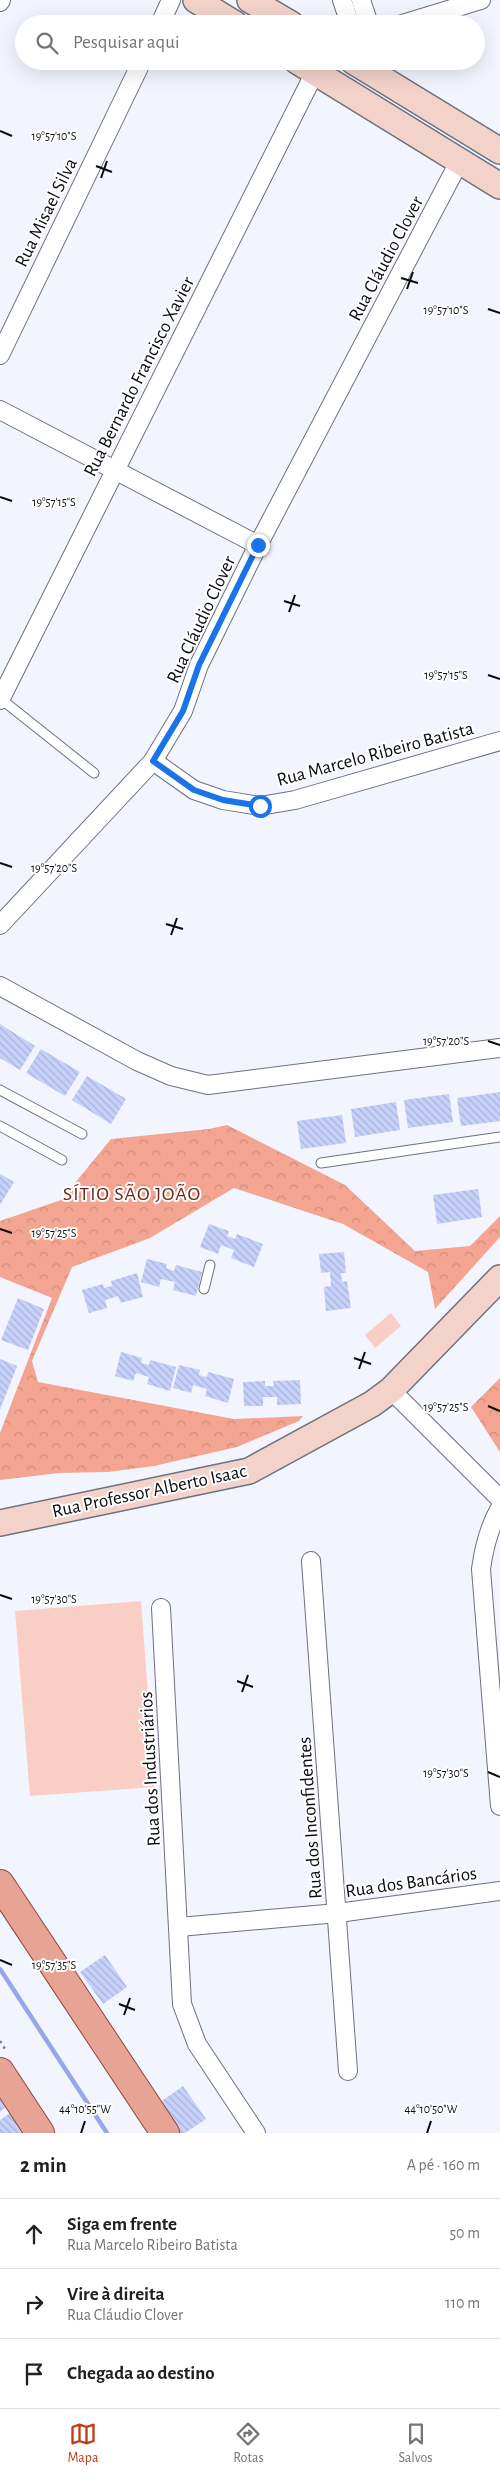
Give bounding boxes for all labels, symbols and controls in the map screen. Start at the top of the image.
search box [15,15,485,70]
icon: search [33,29,61,57]
text: Pesquisar aqui [73,33,179,52]
text: 19°57'10"S [32,130,77,142]
street label: Rua Misael Silva [12,155,81,270]
street label: Rua Cláudio Clover [346,193,427,324]
street label: Rua Bernardo Francisco Xavier [81,274,198,480]
text: 19°57'10"S [424,304,469,316]
text: 19°57'15"S [32,496,76,508]
route end [247,534,270,557]
street label: Rua Cláudio Clover [164,553,239,686]
text: 19°57'15"S [424,669,468,681]
street label: Rua Marcelo Ribeiro Batista [275,719,476,790]
route start [249,795,272,818]
text: 19°57'20"S [31,862,77,874]
text: 19°57'20"S [423,1035,469,1047]
district label: SÍTIO SÃO JOÃO [63,1183,201,1204]
text: 19°57'25"S [32,1227,77,1239]
text: 19°57'25"S [424,1401,469,1413]
street label: Rua Professor Alberto Isaac [50,1462,248,1521]
text: 19°57'30"S [31,1593,77,1605]
street label: Rua dos Industriários [137,1691,164,1847]
street label: Rua dos Inconfidentes [295,1736,326,1900]
text: 19°57'30"S [423,1767,469,1779]
street label: Rua dos Bancários [344,1864,478,1901]
text: 19°57'35"S [32,1959,76,1971]
text: 44°10'55"W [59,2103,111,2115]
text: 44°10'50"W [404,2103,458,2115]
text: 2 min [20,2155,67,2176]
text: A pé · 160 m [407,2157,480,2173]
text: Siga em frente [67,2215,177,2234]
icon: ahead [20,2220,48,2248]
text: 50 m [449,2225,480,2241]
text: Rua Marcelo Ribeiro Batista [67,2237,238,2253]
text: Vire à direita [67,2285,165,2304]
icon: right [20,2290,48,2318]
text: 110 m [445,2295,480,2311]
text: Rua Cláudio Clover [67,2307,183,2323]
icon: arrive [20,2360,48,2388]
text: Chegada ao destino [67,2364,215,2383]
tab: Mapa [67,2420,98,2467]
tab: Rotas [233,2420,264,2467]
tab: Salvos [399,2420,433,2467]

